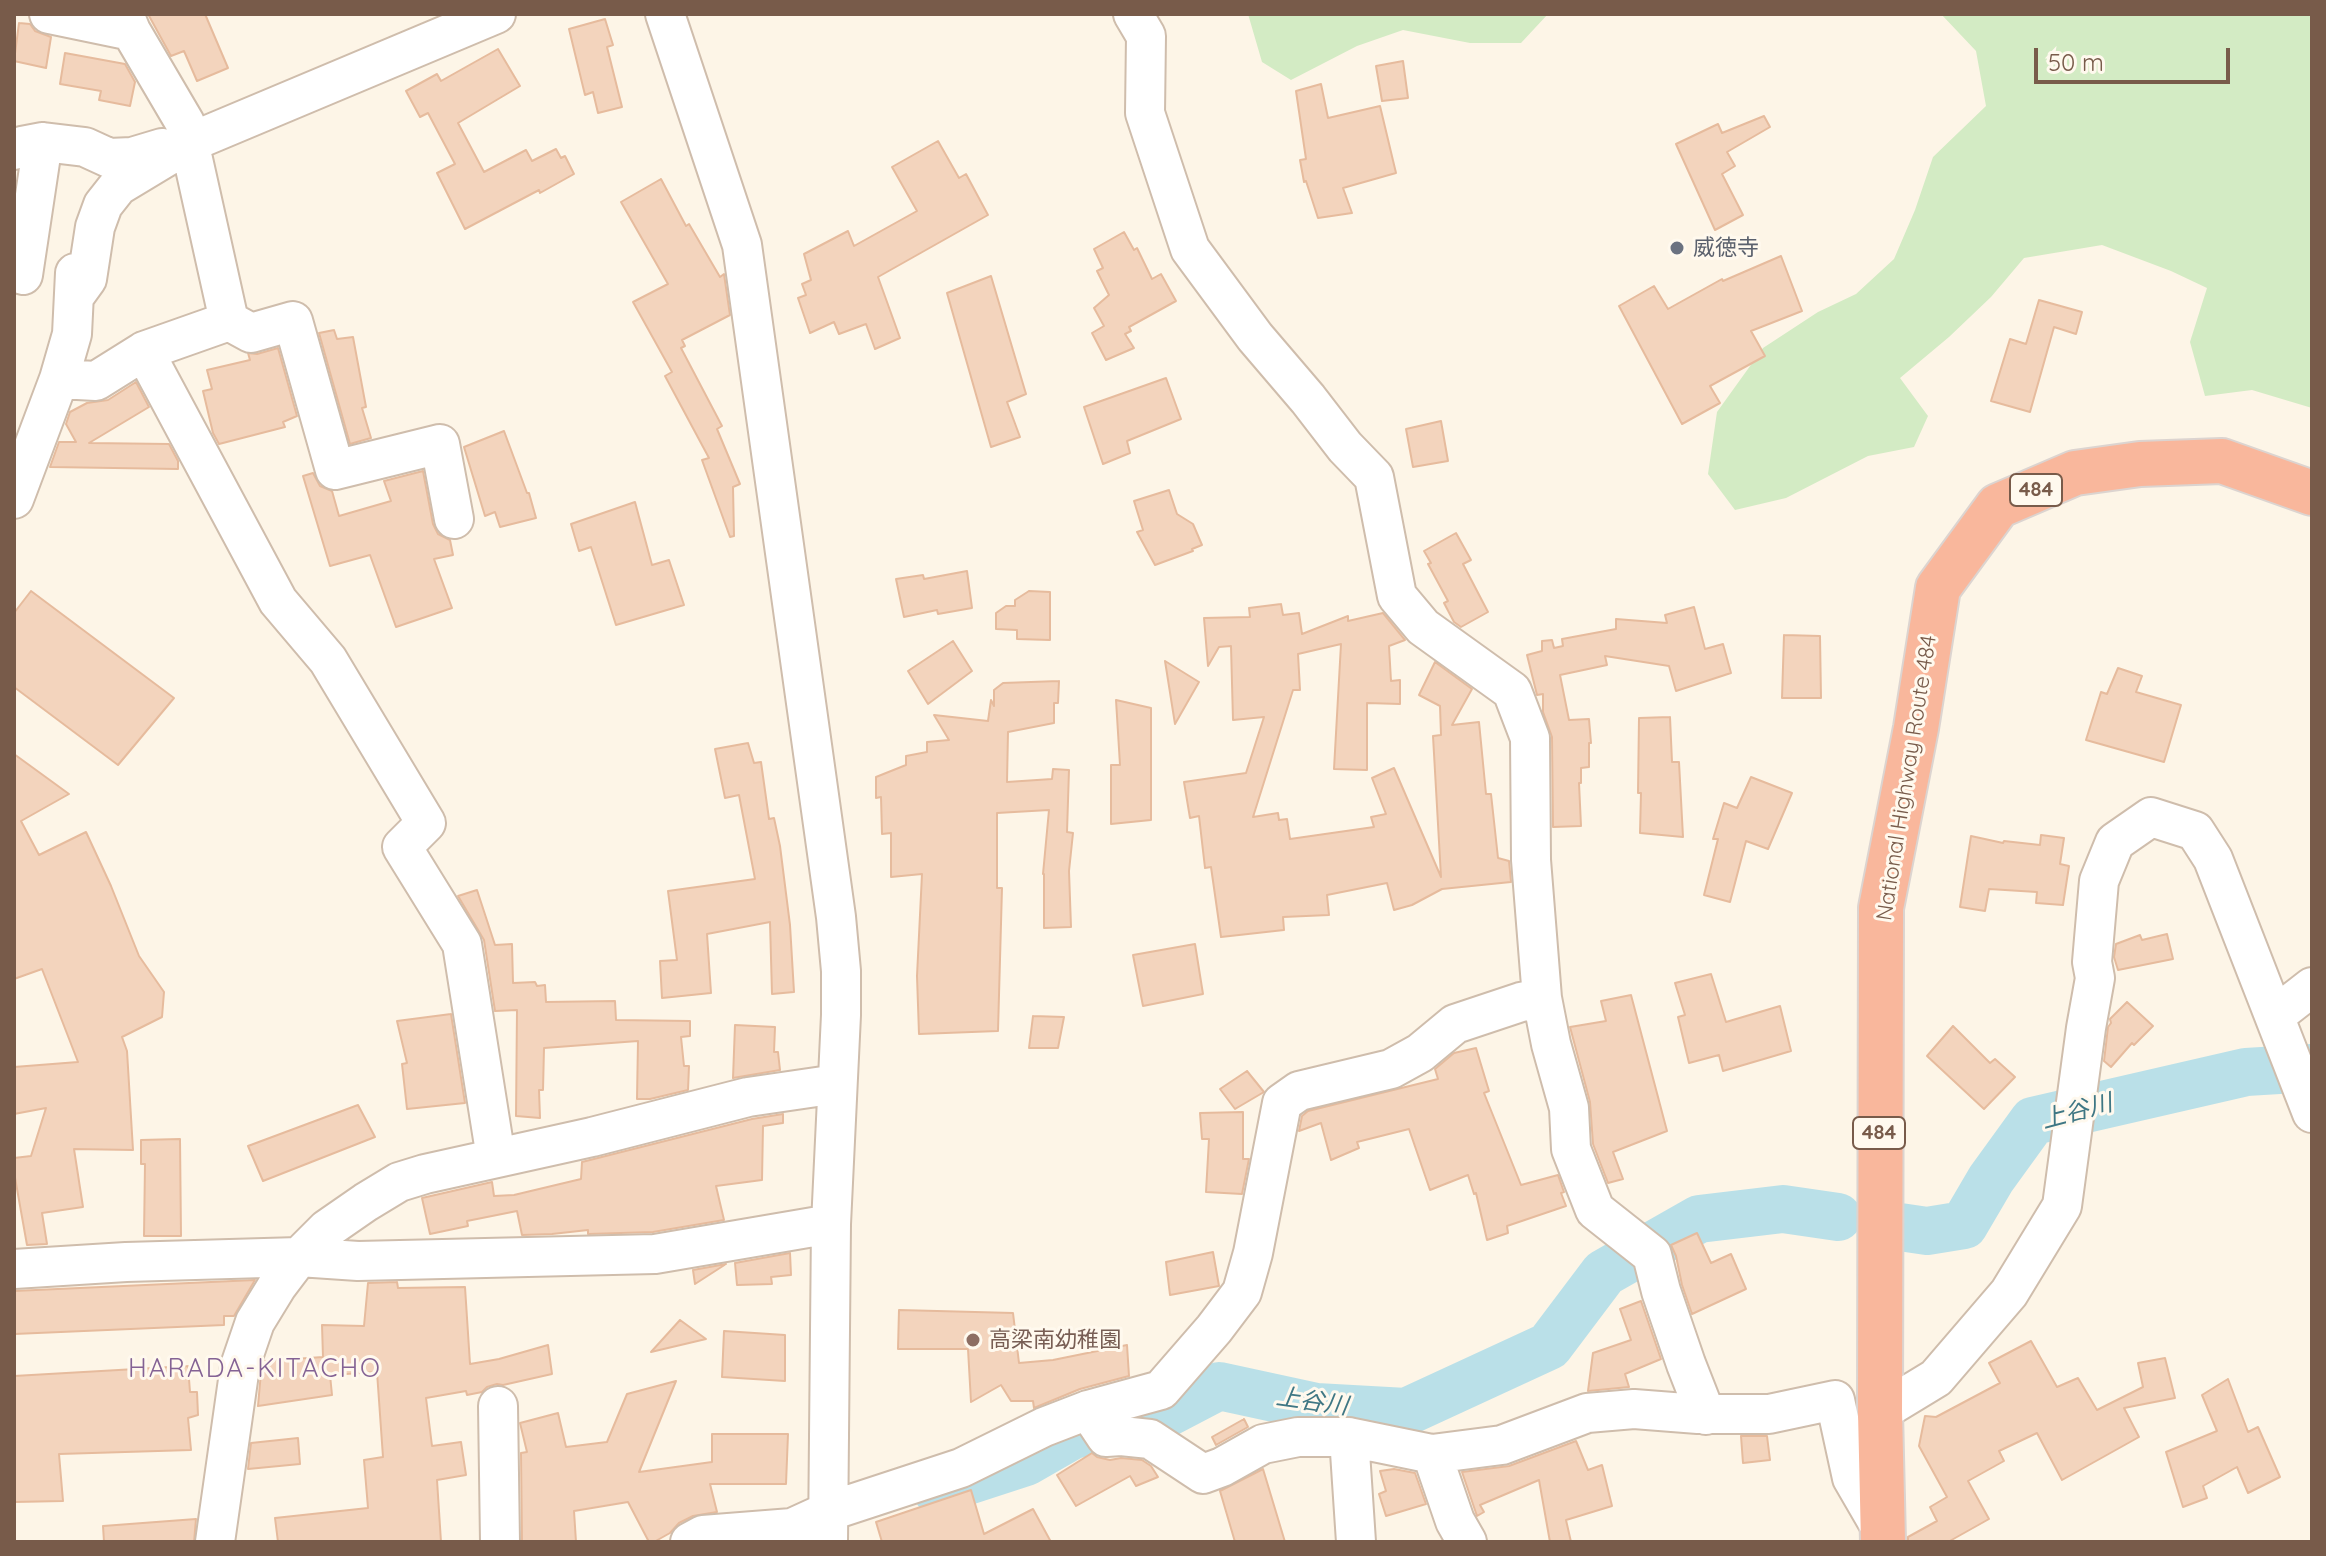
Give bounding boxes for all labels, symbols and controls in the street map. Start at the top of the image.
scale bar [2038,32,2234,82]
text: 50 m [2048,47,2104,77]
place label: 威徳寺 [1693,235,1759,261]
marker: 威徳寺 [1668,239,1686,257]
road number: 484 [2010,474,2062,506]
street label: National Highway Route 484 [1871,633,1943,923]
water label: 上谷川 [2038,1089,2116,1135]
road number: 484 [1853,1117,1905,1149]
place label: 高梁南幼稚園 [989,1327,1121,1353]
marker: 高梁南幼稚園 [964,1331,982,1349]
district label: HARADA-KITACHO [128,1353,382,1385]
water label: 上谷川 [1274,1383,1350,1421]

